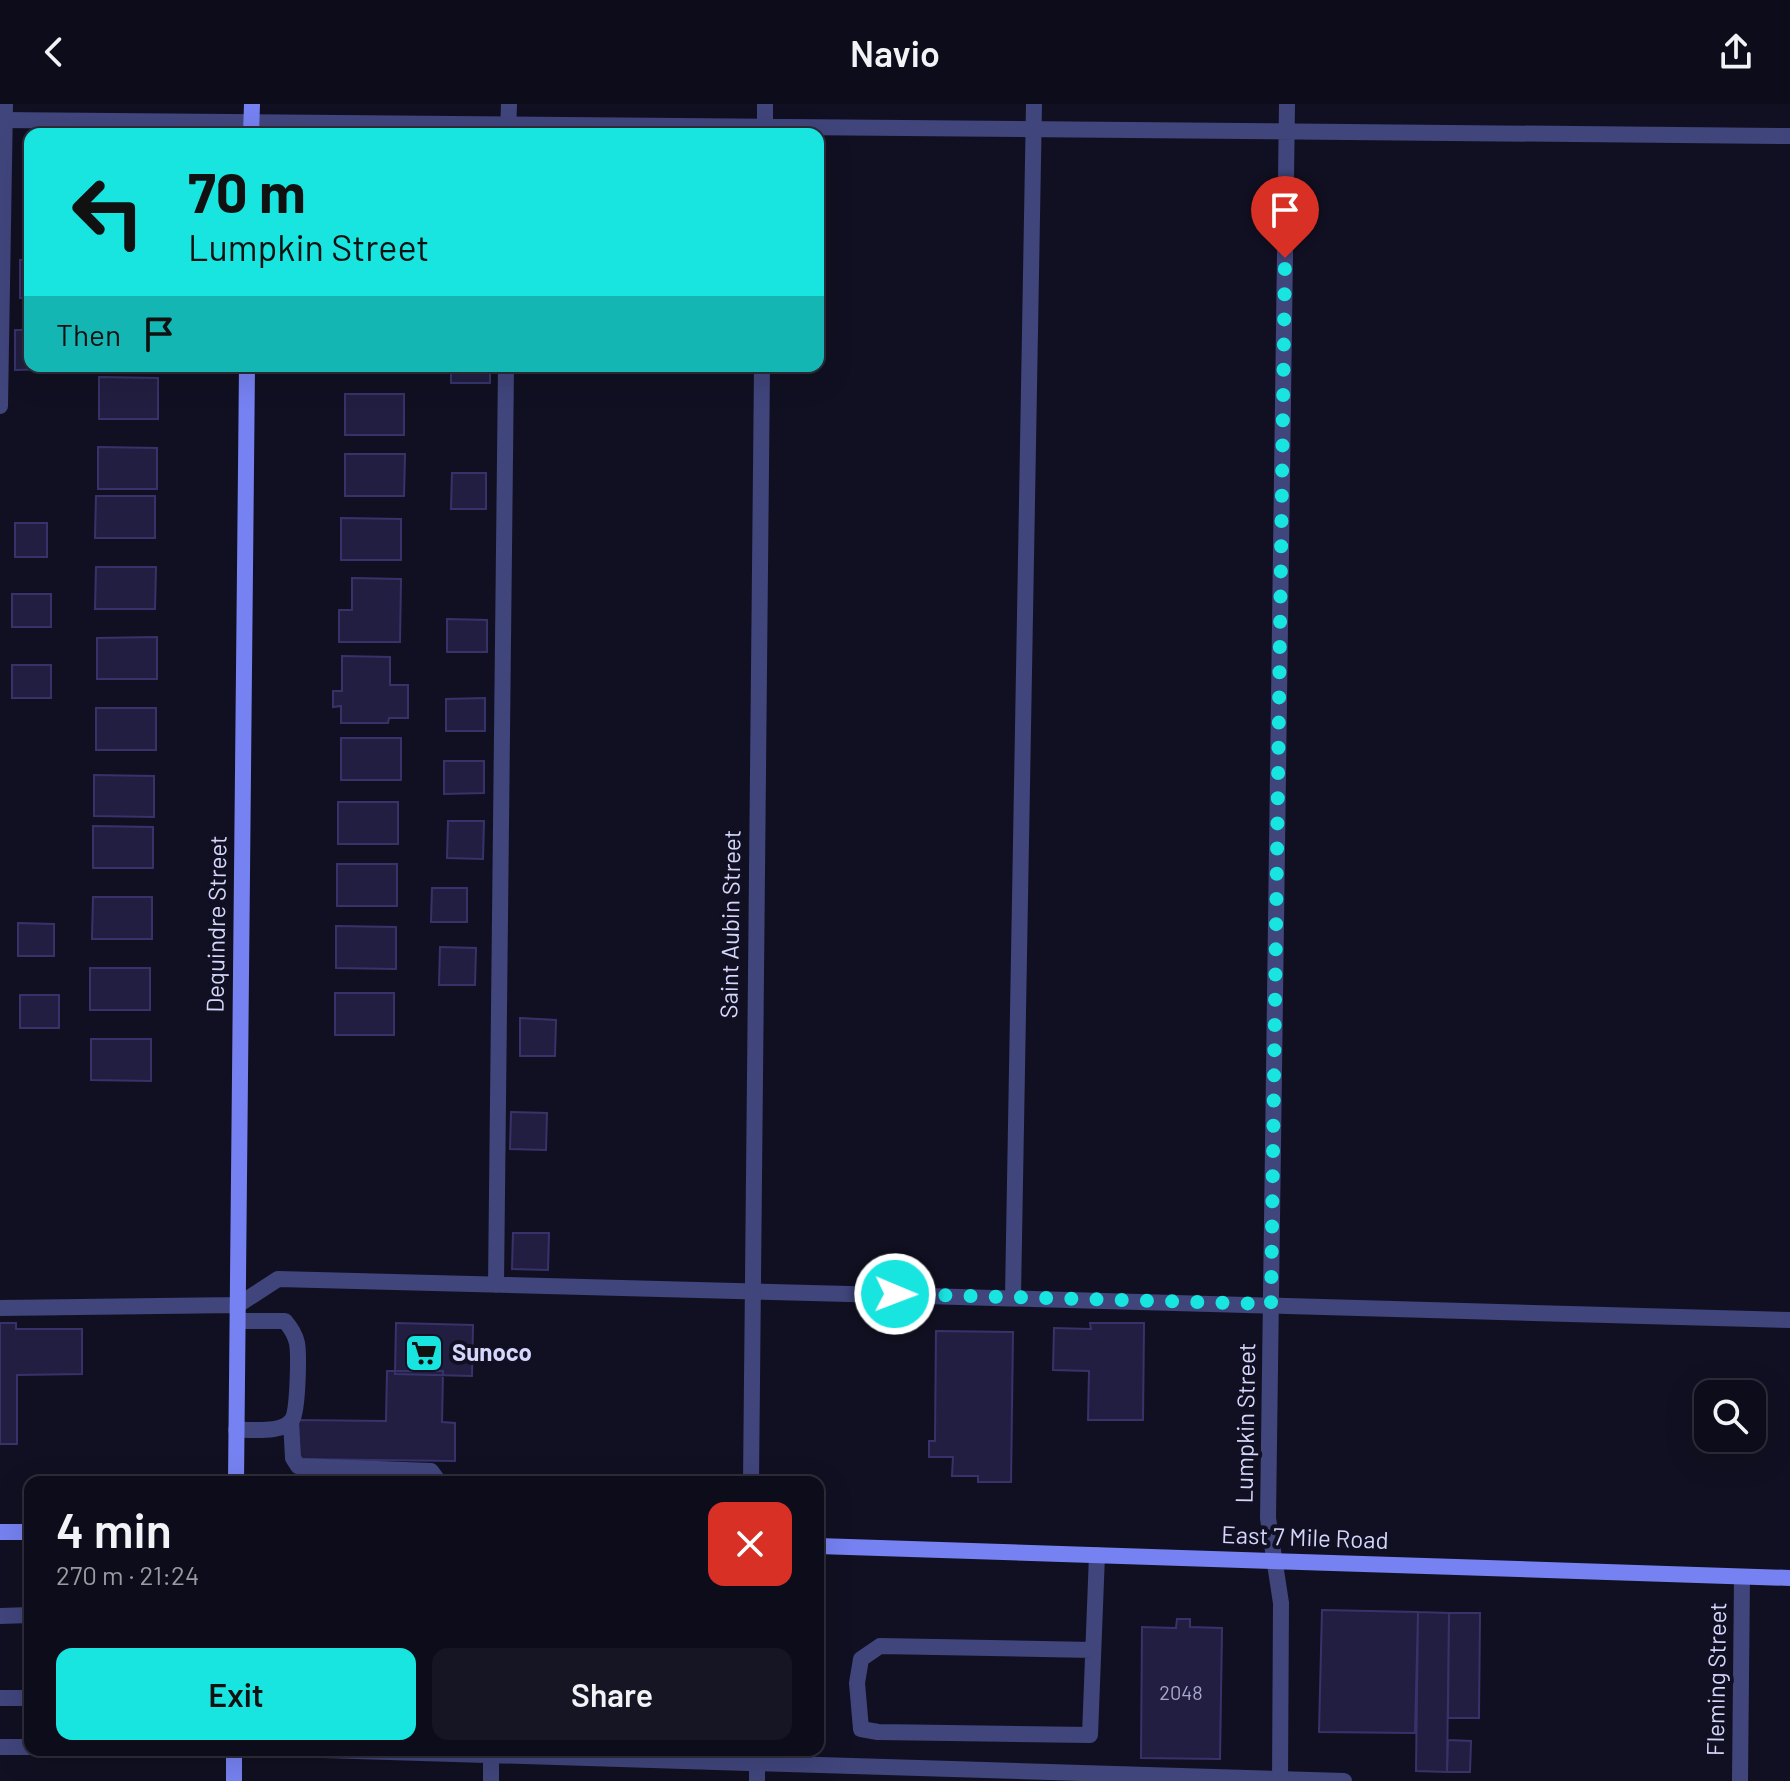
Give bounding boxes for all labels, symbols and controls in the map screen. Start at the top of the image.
icon: back [32,30,76,74]
icon: share [1714,30,1758,74]
text: Navio [850,31,940,74]
text: 70 m [188,157,306,224]
icon: left [56,160,160,264]
pin [1251,176,1319,258]
icon: arrive [1263,188,1307,232]
text: Lumpkin Street [188,225,429,268]
icon: arrive [137,312,181,356]
text: Then [56,316,121,352]
street label: Saint Aubin Street [713,829,746,1019]
street label: Dequindre Street [199,835,232,1013]
position arrow [853,1252,937,1336]
supermarket icon: Sunoco [403,1332,445,1374]
place label: Sunoco [452,1337,532,1366]
street label: Lumpkin Street [1229,1342,1260,1504]
map controls [1694,1380,1766,1452]
button: search [1694,1380,1766,1452]
text: 4 min [56,1500,172,1558]
button: close [708,1502,792,1586]
street label: East 7 Mile Road [1221,1519,1389,1554]
text: 270 m · 21:24 [56,1559,199,1590]
street label: Fleming Street [1700,1602,1731,1756]
button: Exit [56,1648,416,1740]
button: Share [432,1648,792,1740]
house number: 2048 [1159,1680,1203,1704]

